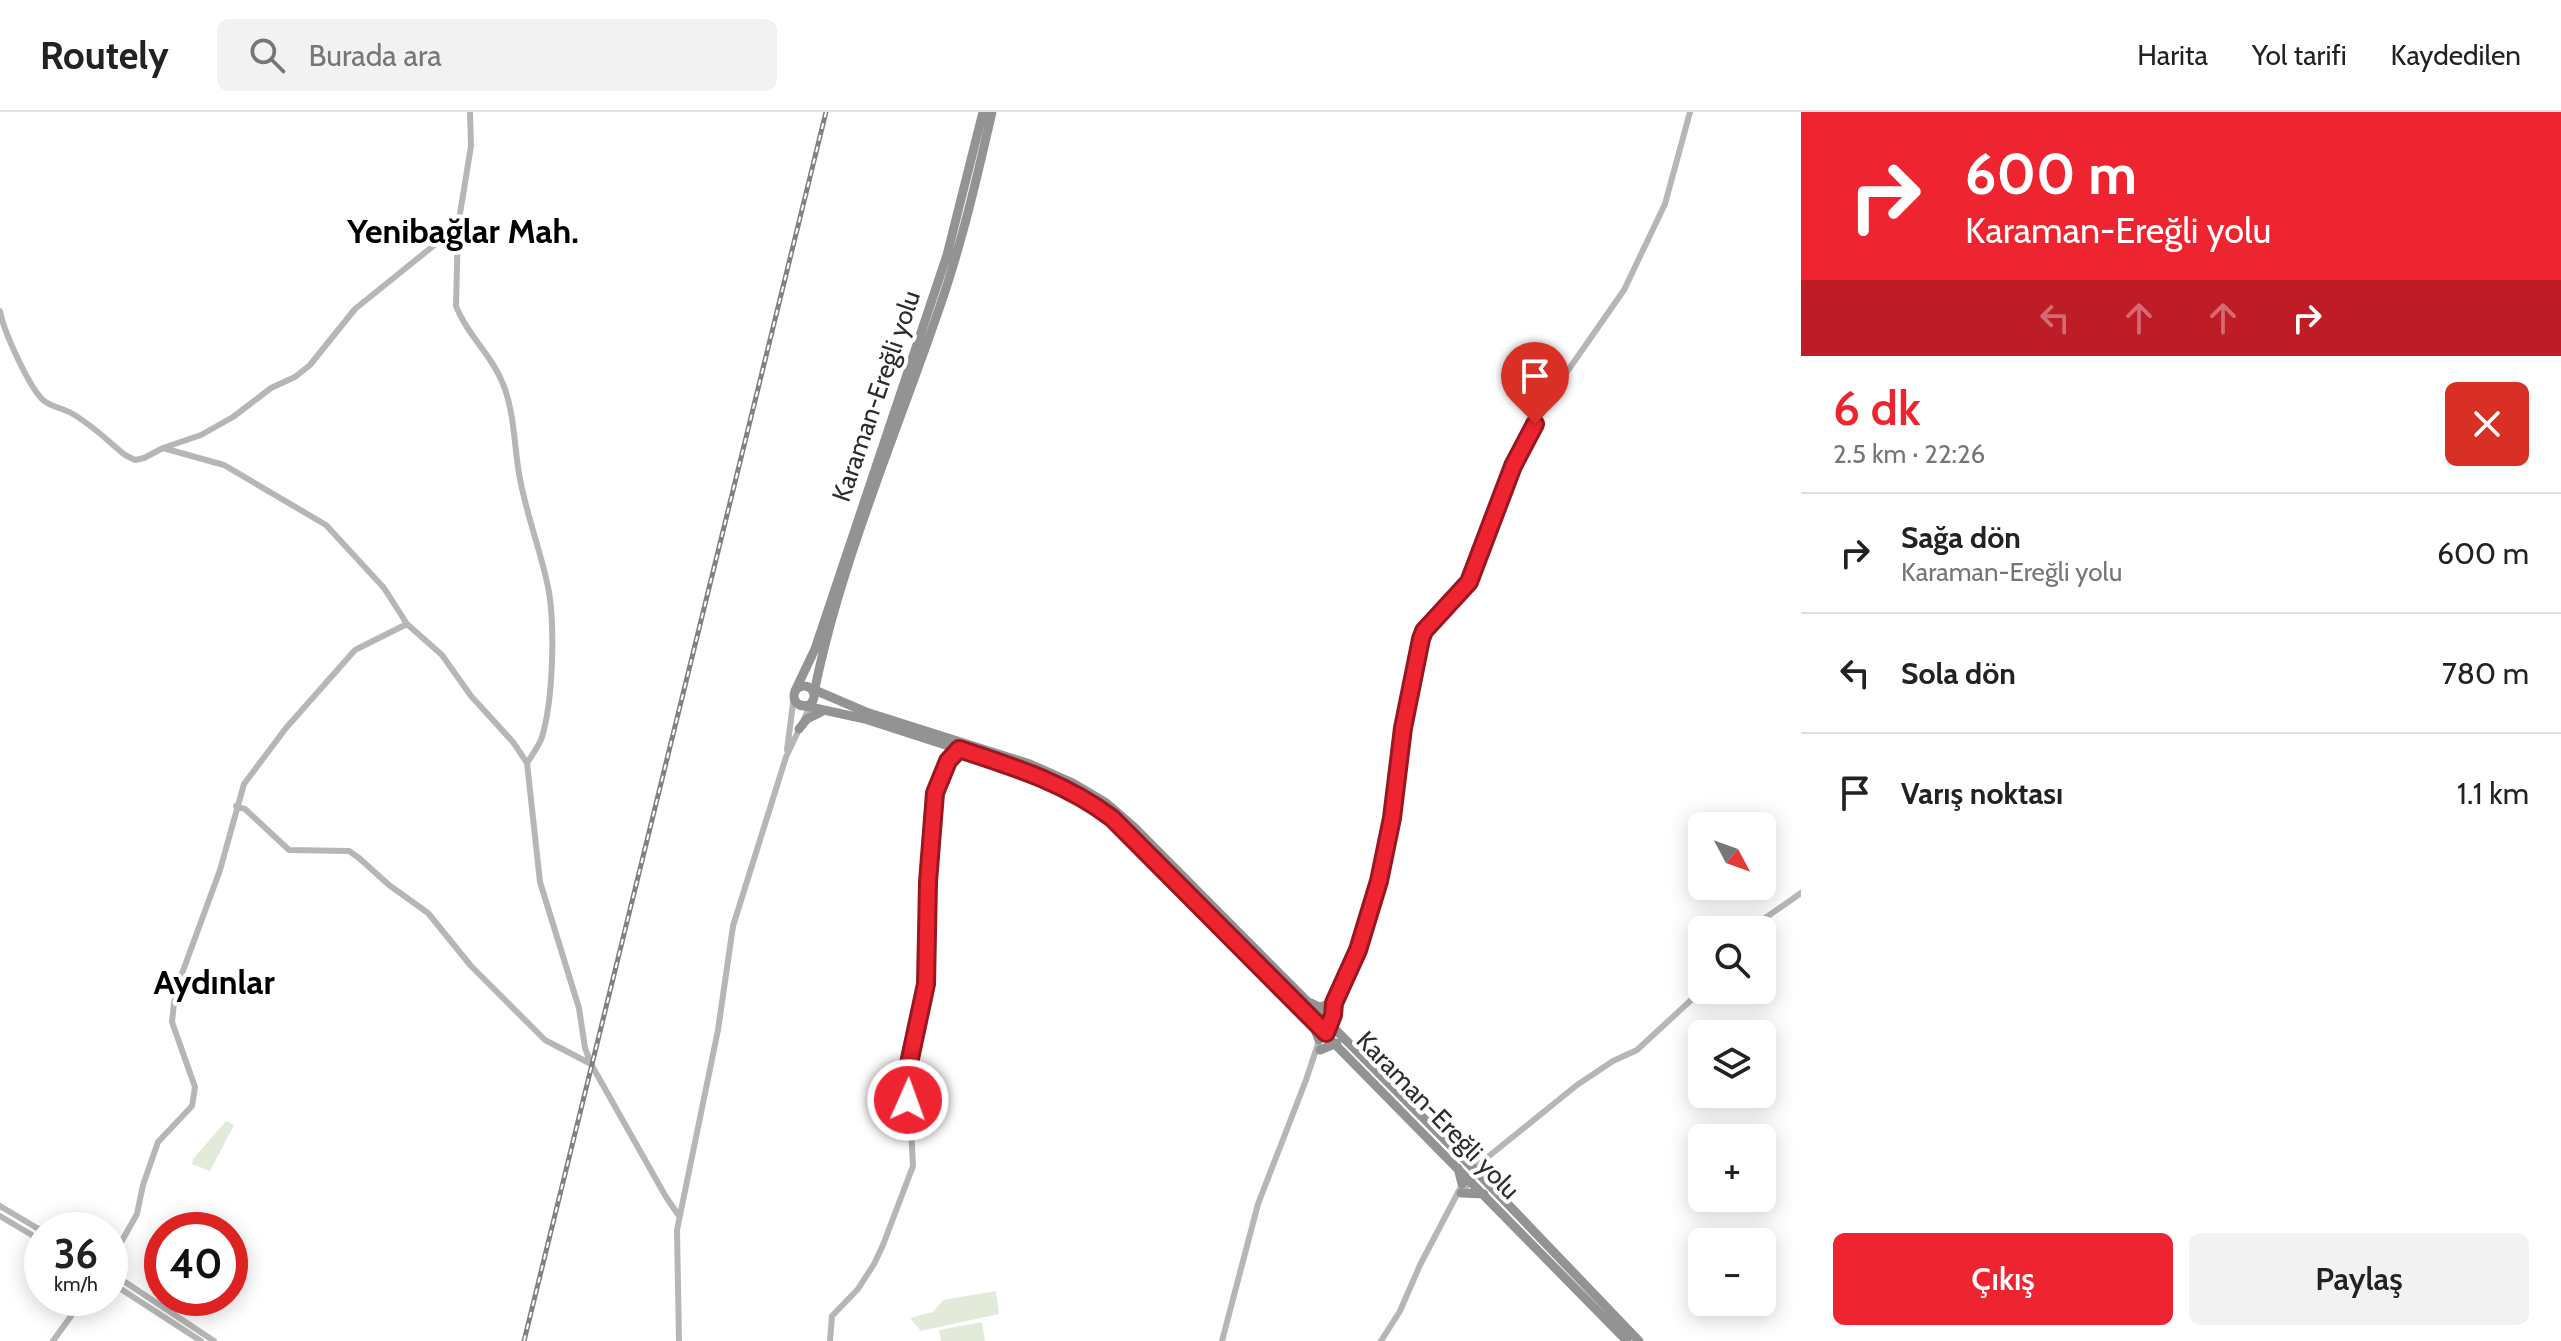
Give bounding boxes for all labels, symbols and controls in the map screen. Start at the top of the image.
search box [217,19,777,91]
text: Routely [40,32,169,79]
icon: search [245,33,289,77]
text: Burada ara [309,37,442,74]
text: Harita [2137,38,2208,72]
text: Yol tarifi [2252,38,2347,72]
text: Kaydedilen [2391,38,2521,72]
text: 600 m [1965,140,2137,208]
icon: right [1833,144,1937,248]
text: Karaman-Ereğli yolu [1965,208,2271,252]
district label: Yenibağlar Mah. [346,210,579,252]
street label: Karaman-Ereğli yolu [825,286,927,506]
icon: left [2033,296,2077,340]
icon: ahead [2117,296,2161,340]
icon: ahead [2201,296,2245,340]
icon: right [2285,296,2329,340]
pin [1501,342,1569,424]
icon: arrive [1513,354,1557,398]
text: 6 dk [1833,379,1921,437]
button: close [2445,382,2529,466]
text: 2.5 km · 22:26 [1833,438,1985,470]
text: Sağa dön [1901,519,2021,556]
icon: right [1833,531,1877,575]
text: 600 m [2437,535,2529,572]
text: Karaman-Ereğli yolu [1901,556,2122,588]
icon: left [1833,651,1877,695]
text: Sola dön [1901,655,2016,692]
text: 780 m [2442,655,2529,692]
icon: arrive [1833,771,1877,815]
text: Varış noktası [1901,775,2063,812]
text: 1.1 km [2457,775,2529,812]
north arrow [1688,812,1776,900]
map controls [1688,812,1776,1316]
button: search [1688,916,1776,1004]
district label: Aydınlar [153,961,275,1003]
button: layers [1688,1020,1776,1108]
street label: Karaman-Ereğli yolu [1350,1024,1526,1206]
position arrow [866,1058,950,1142]
button: + [1688,1124,1776,1212]
speed limit sign: 40 [144,1212,248,1316]
button: − [1688,1228,1776,1316]
text: 36 [54,1229,98,1278]
button: Çıkış [1833,1233,2173,1325]
button: Paylaş [2189,1233,2529,1325]
text: km/h [54,1272,98,1296]

